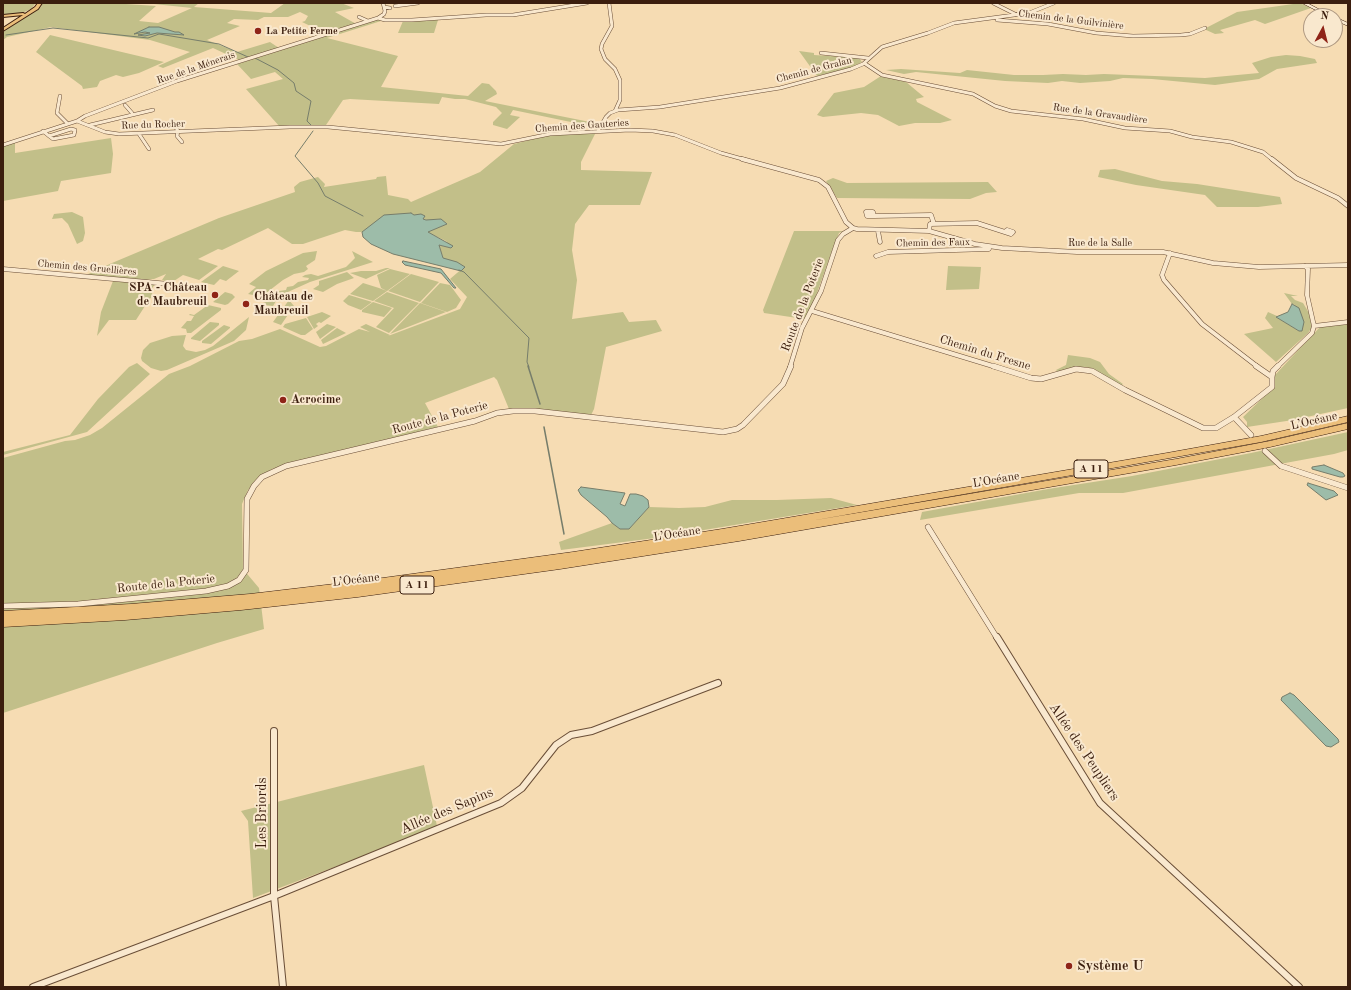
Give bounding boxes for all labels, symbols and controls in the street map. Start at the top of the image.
street label: Chemin de la Guilvinière [1018,8,1124,32]
north arrow [1303,8,1343,48]
text: N [1320,11,1329,23]
place label: La Petite Ferme [266,25,338,37]
marker: La Petite Ferme [253,26,263,36]
street label: Rue de la Ménerais [155,49,237,87]
street label: Chemin de Gralan [775,54,853,86]
street label: Rue de la Gravaudière [1052,101,1148,127]
street label: Chemin des Gauteries [535,117,629,135]
street label: Rue du Rocher [121,118,185,132]
street label: Chemin des Faux [896,236,970,250]
street label: Rue de la Salle [1068,237,1132,249]
street label: Route de la Poterie [779,256,827,354]
street label: Chemin des Gruellières [37,258,137,278]
place label: SPA - Château de Maubreuil [129,281,207,309]
marker: SPA - Château de Maubreuil [210,290,220,300]
place label: Château de Maubreuil [254,290,313,318]
marker: Château de Maubreuil [241,299,251,309]
street label: Chemin du Fresne [938,332,1032,374]
place label: Acrocime [291,393,341,407]
marker: Acrocime [278,395,288,405]
street label: Route de la Poterie [391,398,489,438]
street label: L’Océane [1289,409,1339,433]
road number: A 11 [1074,460,1108,478]
street label: L’Océane [971,469,1021,491]
street label: L’Océane [652,523,702,545]
street label: L’Océane [332,570,380,590]
street label: Route de la Poterie [116,572,216,596]
road number: A 11 [400,576,434,594]
street label: Allée des Peupliers [1045,700,1123,804]
street label: Les Briords [254,777,270,849]
street label: Allée des Sapins [398,784,496,838]
place label: Système U [1077,958,1144,974]
marker: Système U [1064,961,1074,971]

